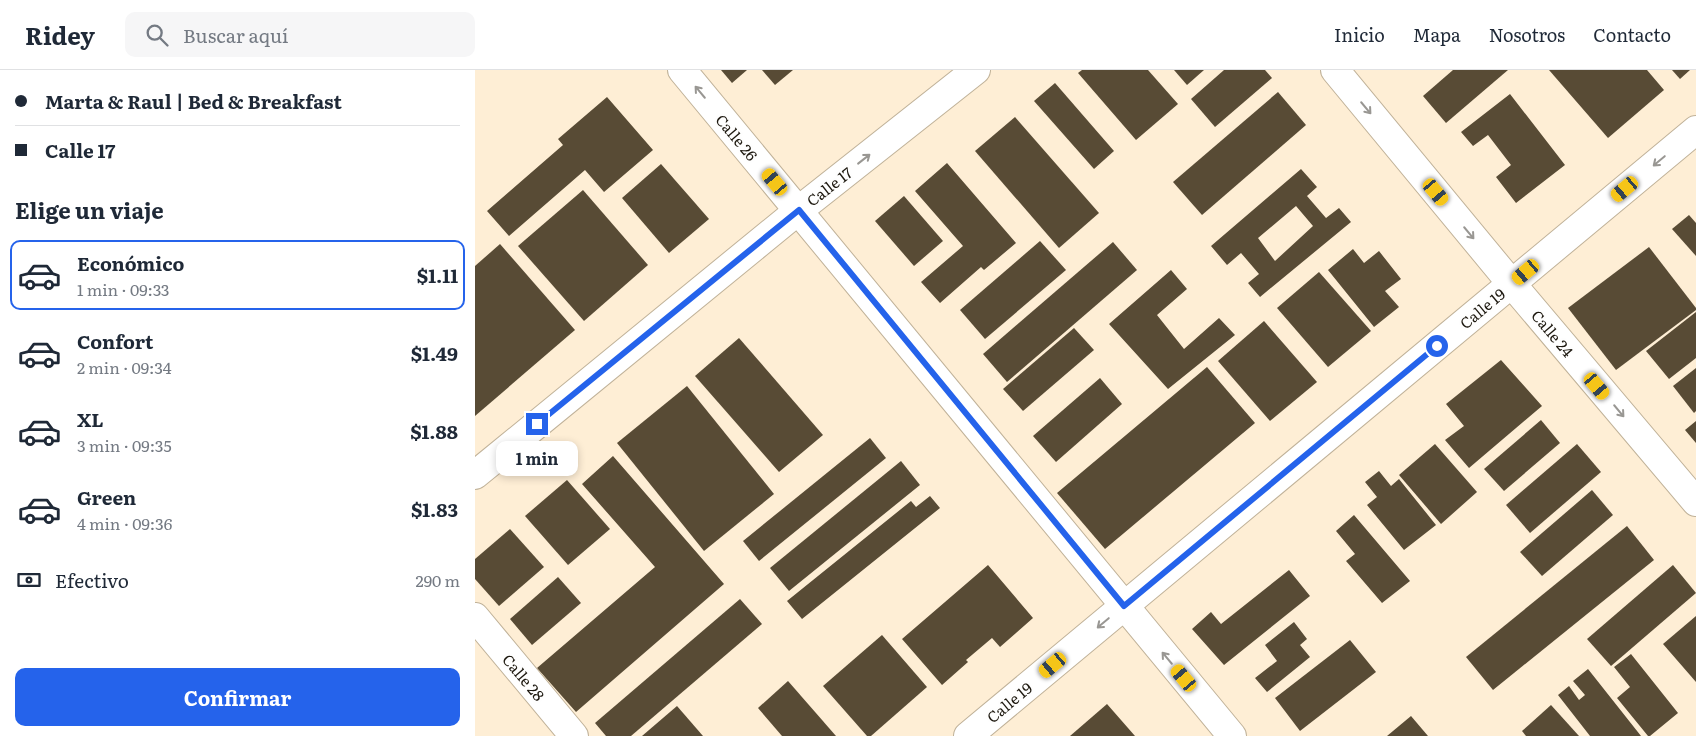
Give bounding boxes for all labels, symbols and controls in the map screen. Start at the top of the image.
search box [125,12,475,57]
text: Ridey [25,17,95,52]
icon: search [143,21,171,49]
text: Buscar aquí [183,21,288,49]
text: Inicio [1334,21,1385,48]
text: Mapa [1413,21,1461,48]
text: Nosotros [1489,21,1565,48]
text: Contacto [1593,21,1671,48]
one-way arrow [695,86,706,99]
text: Marta & Raul | Bed & Breakfast [45,87,342,115]
one-way arrow [1360,101,1371,114]
street label: Calle 26 [711,109,763,165]
text: Calle 17 [45,136,115,164]
one-way arrow [857,153,870,164]
one-way arrow [1652,155,1665,167]
street label: Calle 17 [801,161,857,211]
car [759,166,790,198]
car [1608,174,1641,204]
car [1420,176,1451,208]
text: Elige un viaje [15,193,164,226]
one-way arrow [1464,226,1475,239]
text: Económico [77,249,184,277]
icon: car [17,253,62,298]
car [1509,257,1542,287]
text: $1.11 [417,261,458,289]
text: 1 min · 09:33 [77,277,170,301]
street label: Calle 19 [1454,282,1510,334]
street label: Calle 24 [1527,305,1579,361]
text: Confort [77,327,153,355]
icon: car [17,331,62,376]
route start [1426,335,1448,357]
text: $1.49 [411,339,458,367]
text: 2 min · 09:34 [77,355,172,379]
car [1581,370,1612,402]
one-way arrow [1613,404,1624,417]
text: XL [77,405,104,433]
icon: car [17,409,62,454]
route end [526,413,548,435]
text: $1.88 [410,417,458,445]
text: 3 min · 09:35 [77,433,172,457]
callout: 1 min [496,442,578,476]
text: 1 min [516,446,558,470]
text: Green [77,483,136,511]
icon: car [17,487,62,532]
text: $1.83 [411,495,458,523]
text: 4 min · 09:36 [77,511,172,535]
icon: cash [15,566,43,594]
text: Efectivo [55,566,129,594]
text: 290 m [416,568,460,592]
one-way arrow [1097,618,1110,629]
street label: Calle 28 [498,649,550,705]
car [1036,650,1069,680]
one-way arrow [1162,652,1173,665]
car [1168,662,1199,694]
button: Confirmar [15,668,460,726]
street label: Calle 19 [981,676,1037,728]

